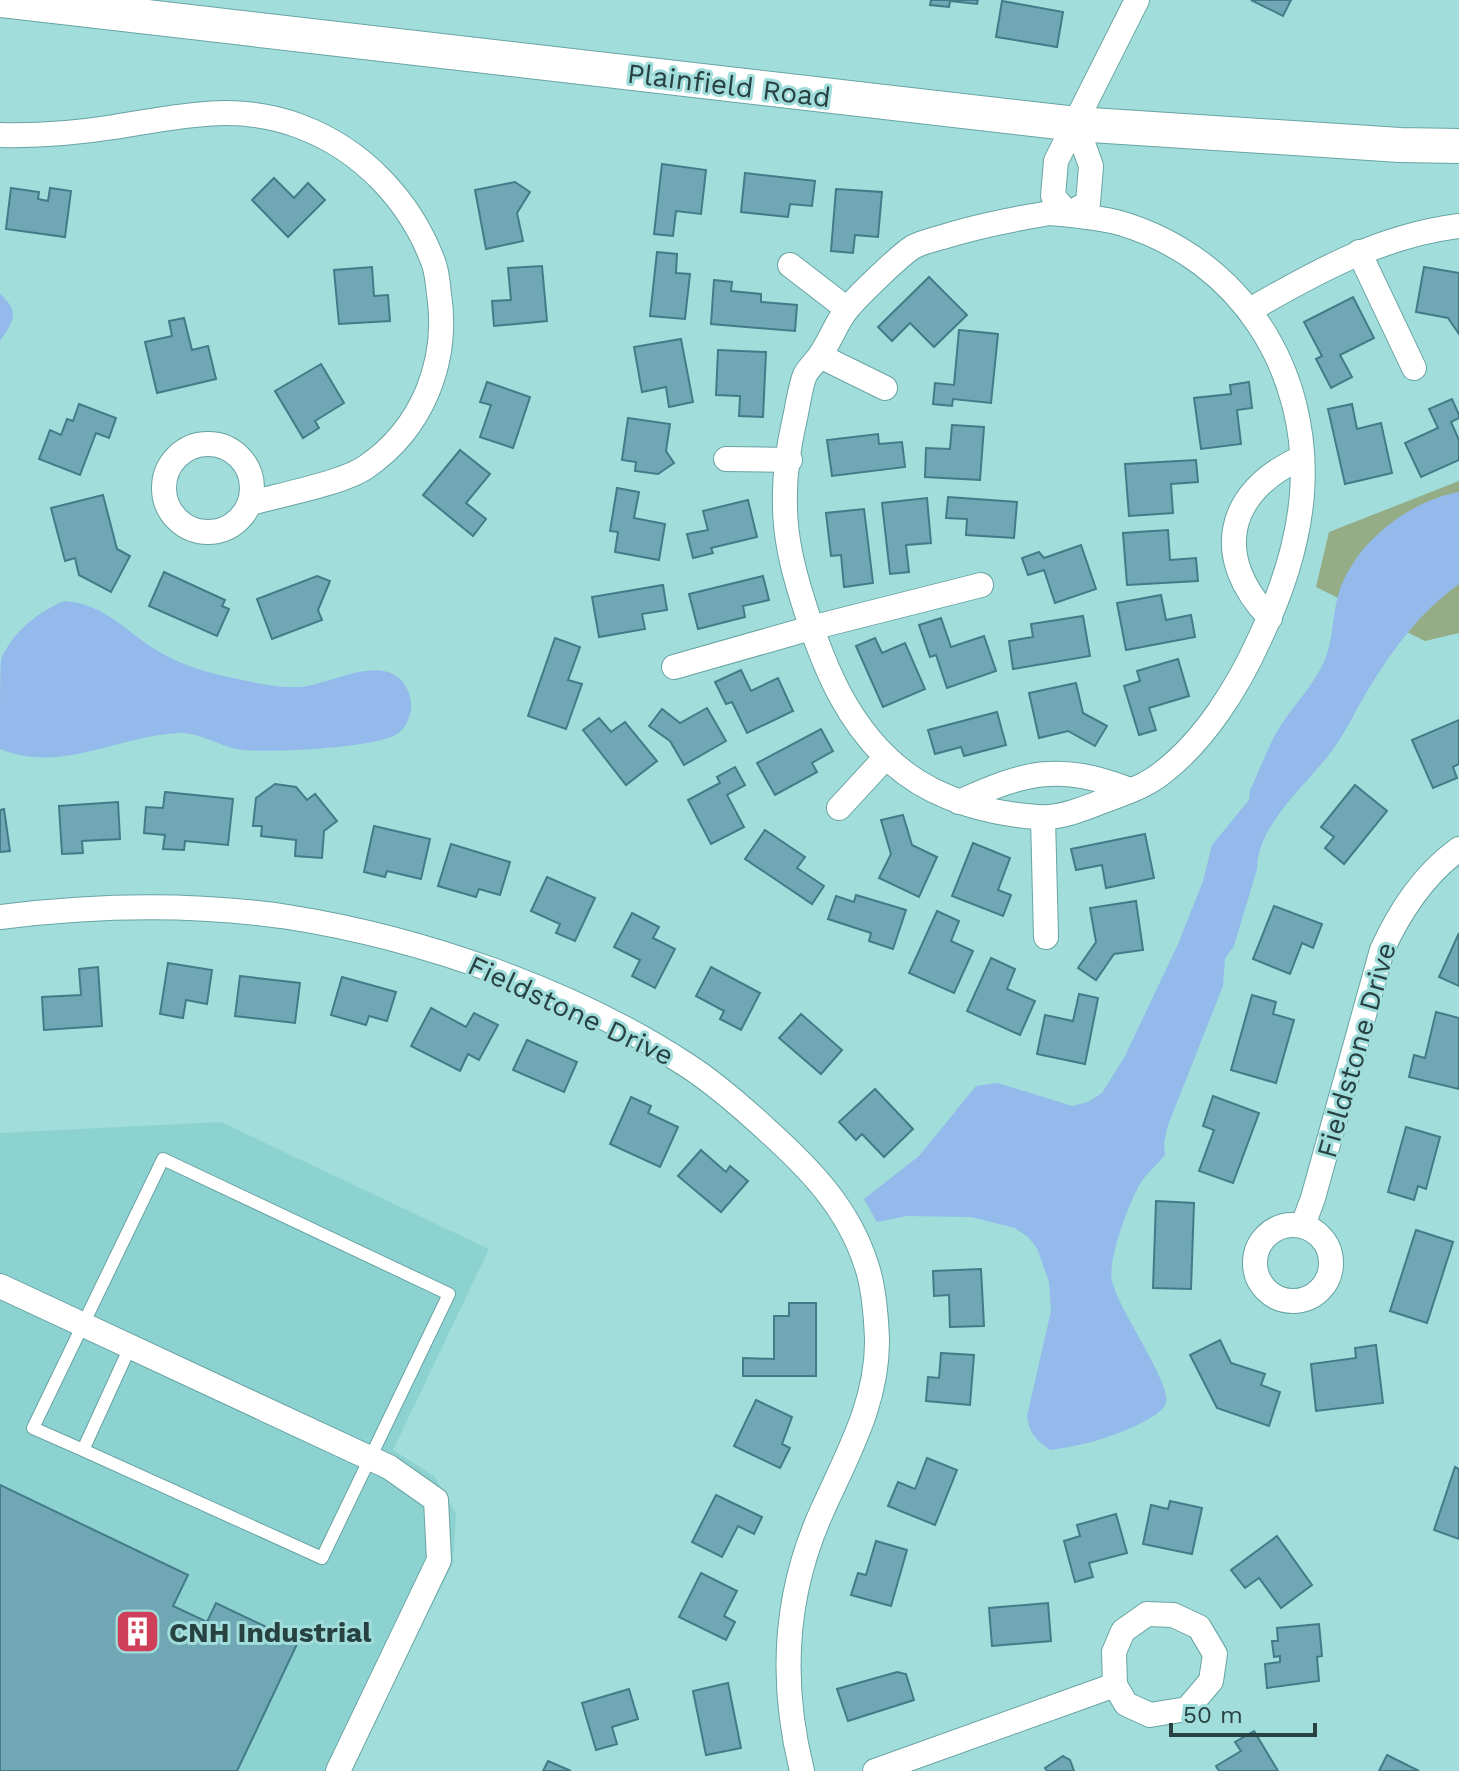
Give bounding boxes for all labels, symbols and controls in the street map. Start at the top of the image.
street label: Plainfield Road [625,57,833,114]
street label: Fieldstone Drive [1310,939,1403,1162]
street label: Fieldstone Drive [463,948,679,1072]
building icon: CNH Industrial [114,1608,162,1656]
place label: CNH Industrial [169,1616,372,1649]
scale bar [1171,1687,1315,1737]
text: 50 m [1183,1701,1243,1729]

